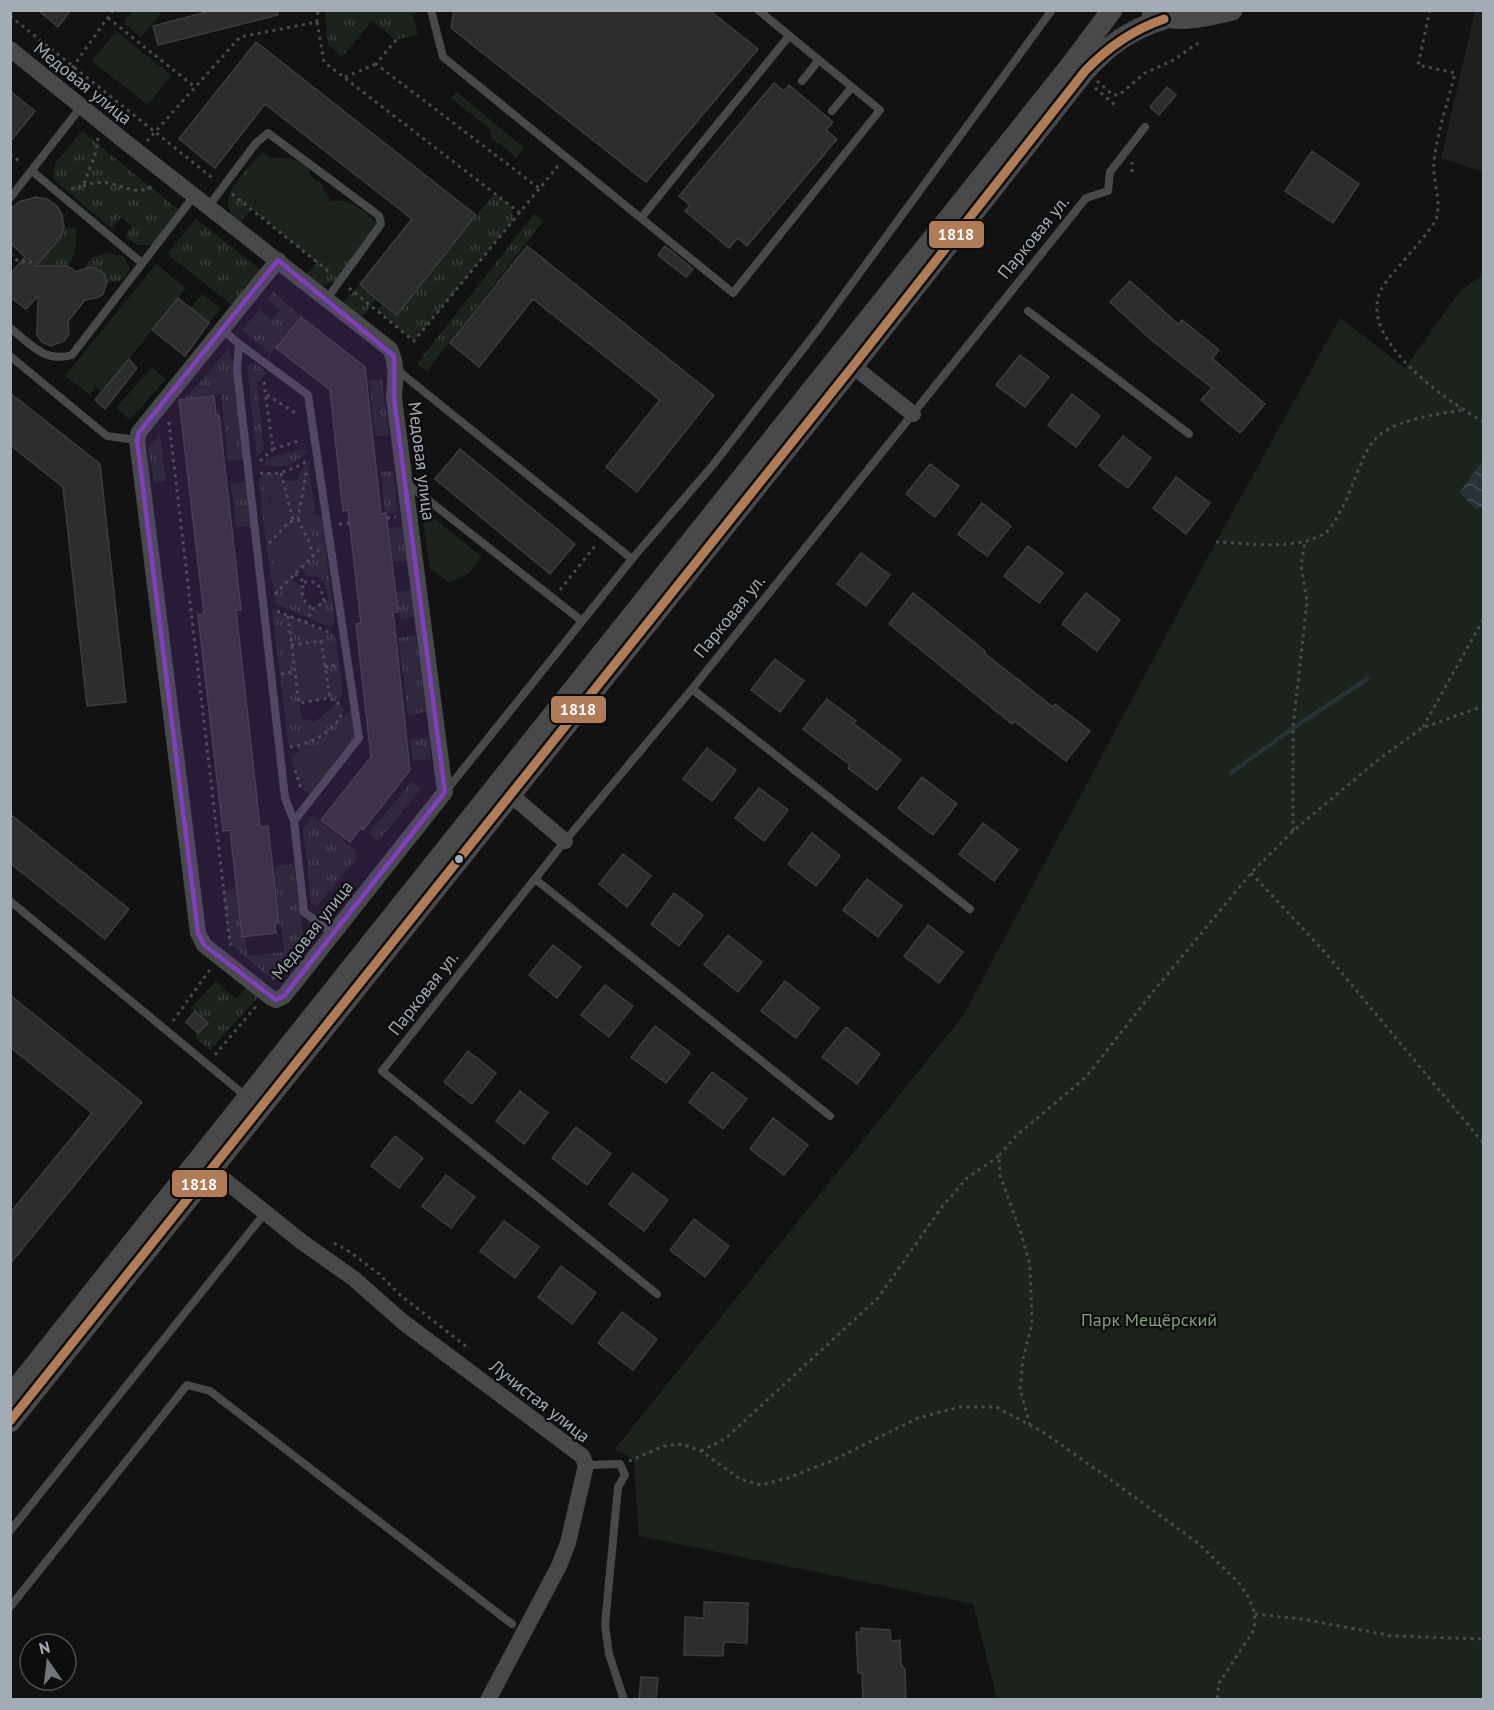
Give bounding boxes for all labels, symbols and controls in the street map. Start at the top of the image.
street label: Медовая улица [29,36,137,130]
street label: Парковая ул. [992,191,1074,283]
line badge: 1818 [928,220,985,249]
text: 1818 [938,224,974,244]
street label: Медовая улица [403,400,441,522]
street label: Парковая ул. [688,570,770,662]
line badge: 1818 [550,695,607,724]
text: 1818 [560,699,596,719]
unlabelled marker [453,853,465,865]
street label: Медовая улица [266,876,358,984]
street label: Парковая ул. [383,946,463,1040]
line badge: 1818 [171,1169,228,1198]
text: 1818 [181,1174,217,1194]
park label: Парк Мещёрский [1081,1308,1217,1331]
street label: Лучистая улица [484,1354,595,1447]
north arrow [18,1632,78,1692]
text: N [37,1636,52,1658]

